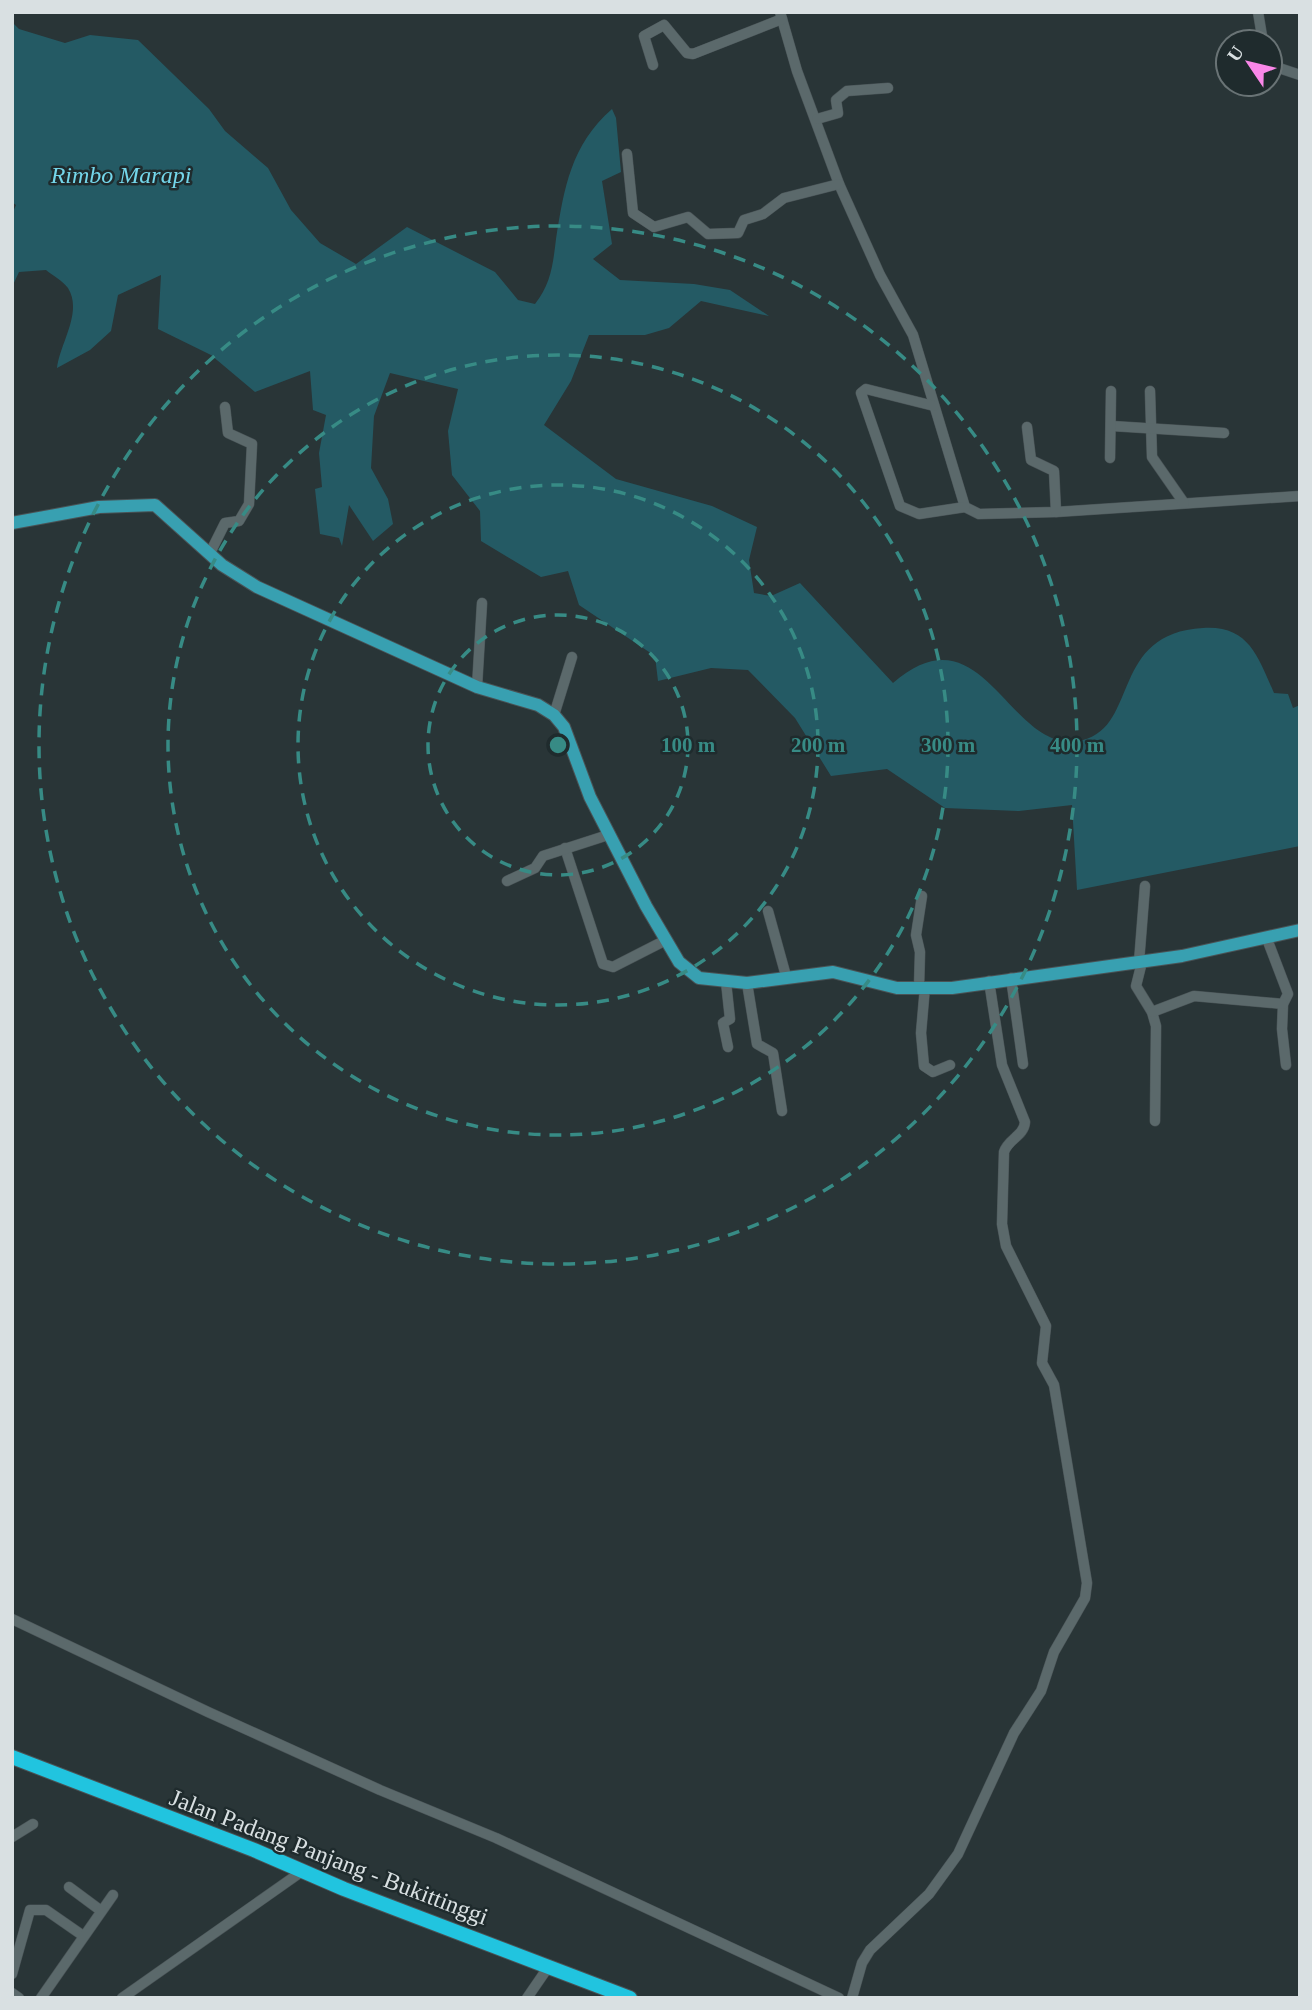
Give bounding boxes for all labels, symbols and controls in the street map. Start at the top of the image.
north arrow [1214,28,1284,98]
text: U [1223,42,1248,65]
park label: Rimbo Marapi [50,162,191,188]
centre of rings [546,733,570,757]
text: 100 m [661,733,716,757]
text: 200 m [791,733,846,757]
text: 300 m [921,733,976,757]
text: 400 m [1050,733,1105,757]
street label: Jalan Padang Panjang - Bukittinggi [166,1784,492,1930]

